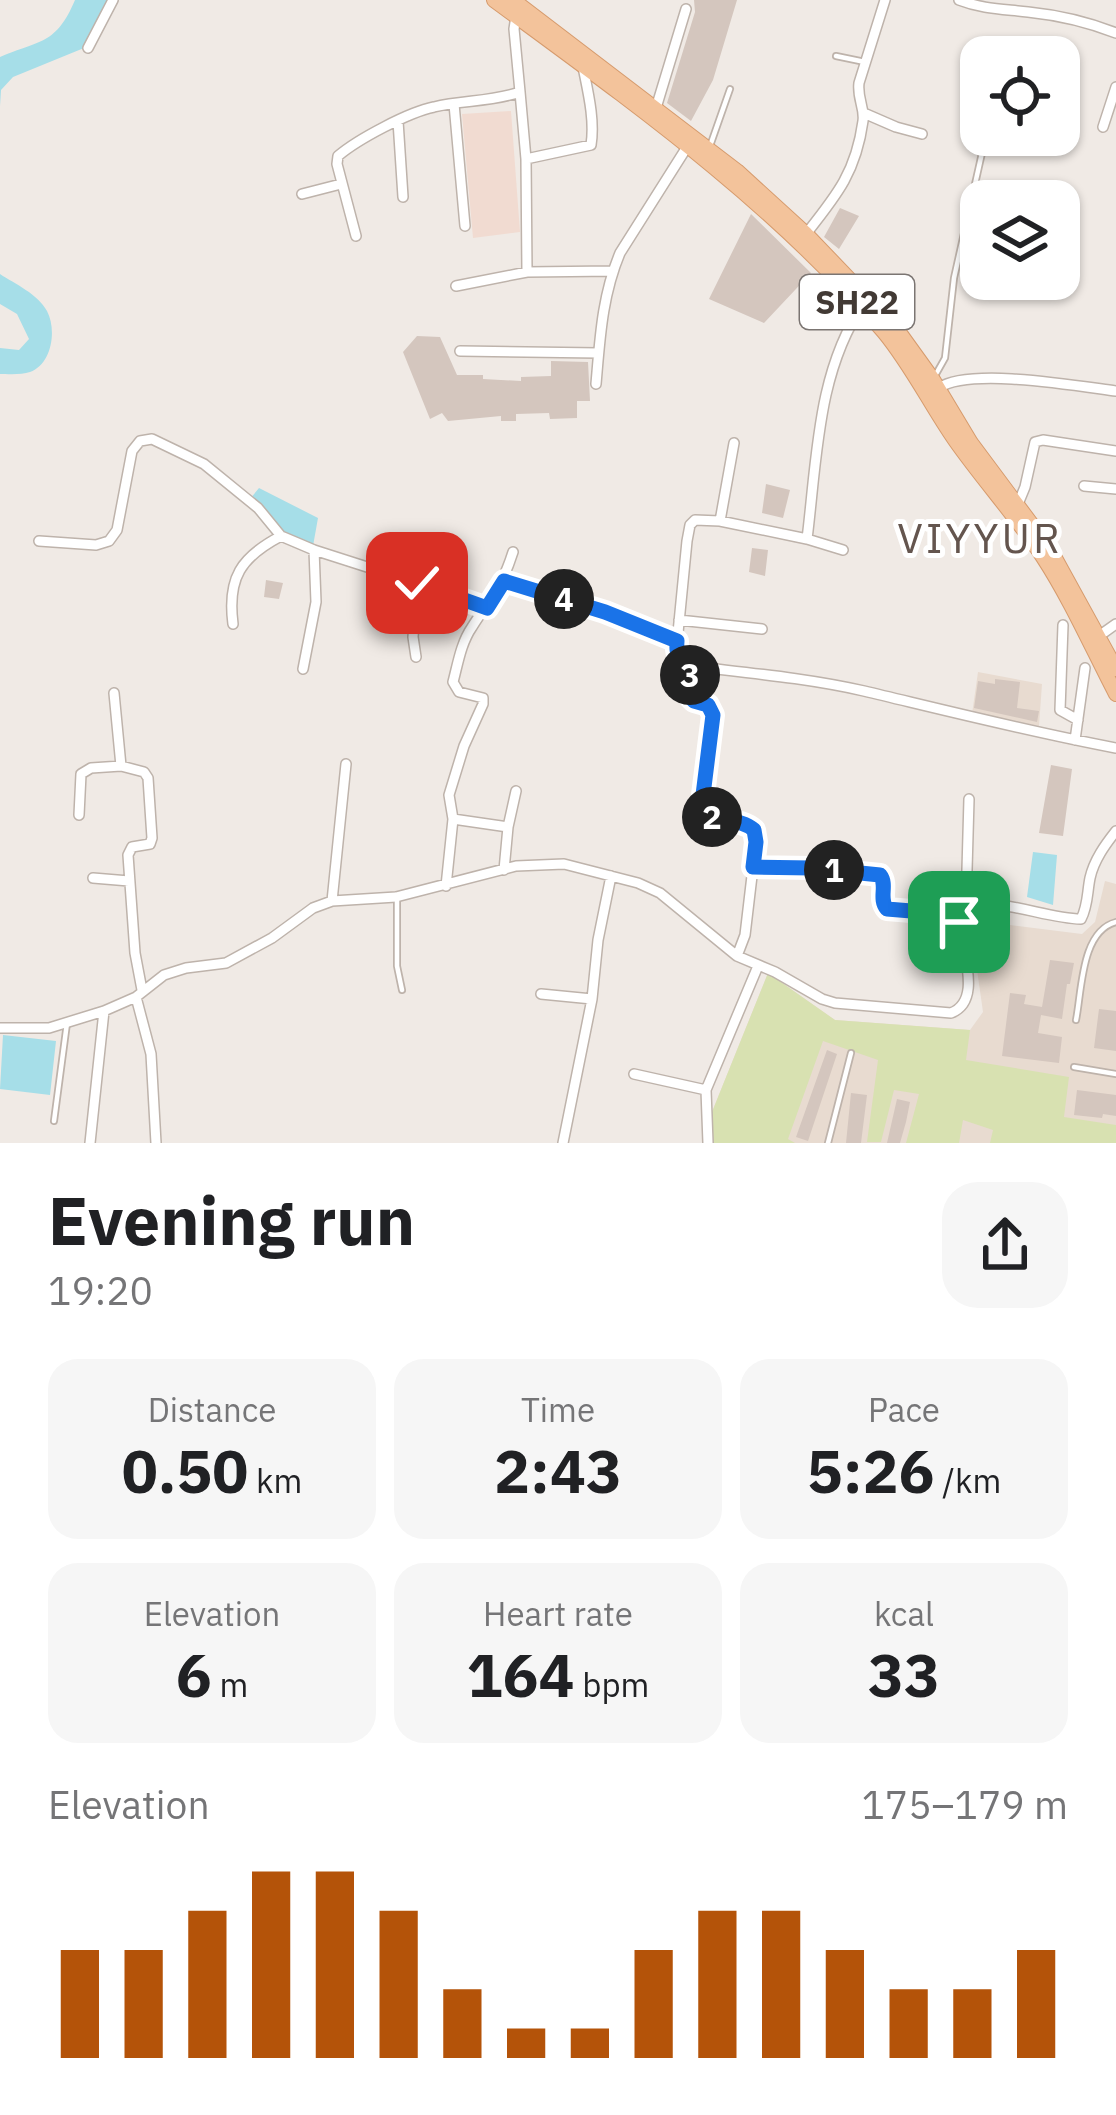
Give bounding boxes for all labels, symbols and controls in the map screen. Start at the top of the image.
map controls [960,36,1080,300]
button: locate [960,36,1080,156]
button: layers [960,180,1080,300]
road number: SH22 [800,275,914,329]
district label: VIYYUR [897,510,1063,565]
pin [366,532,468,634]
icon: check [384,550,450,616]
pin: 4 [534,569,594,629]
text: 4 [554,577,574,620]
pin: 3 [660,645,720,705]
text: 3 [680,653,700,696]
pin: 2 [682,787,742,847]
text: 2 [702,795,722,838]
pin: 1 [804,840,864,900]
text: 1 [824,848,844,891]
pin [908,871,1010,973]
icon: arrive [926,889,992,955]
text: Evening run [48,1177,415,1263]
button: share [942,1182,1068,1308]
text: 19:20 [48,1265,153,1316]
text: Distance [148,1388,276,1431]
text: Time [521,1388,595,1431]
text: Pace [868,1388,940,1431]
text: 0.50 [122,1431,248,1510]
text: 2:43 [494,1431,622,1510]
text: 5:26 [807,1431,935,1510]
text: km [248,1459,302,1502]
text: /km [935,1459,1001,1502]
text: Elevation [144,1592,280,1635]
text: Heart rate [483,1592,633,1635]
text: kcal [874,1592,934,1635]
text: 6 [176,1635,212,1714]
text: 164 [467,1635,575,1714]
text: 33 [868,1635,940,1714]
text: m [212,1663,248,1706]
text: bpm [575,1663,649,1706]
text: Elevation [48,1779,210,1830]
text: 175–179 m [861,1779,1068,1830]

